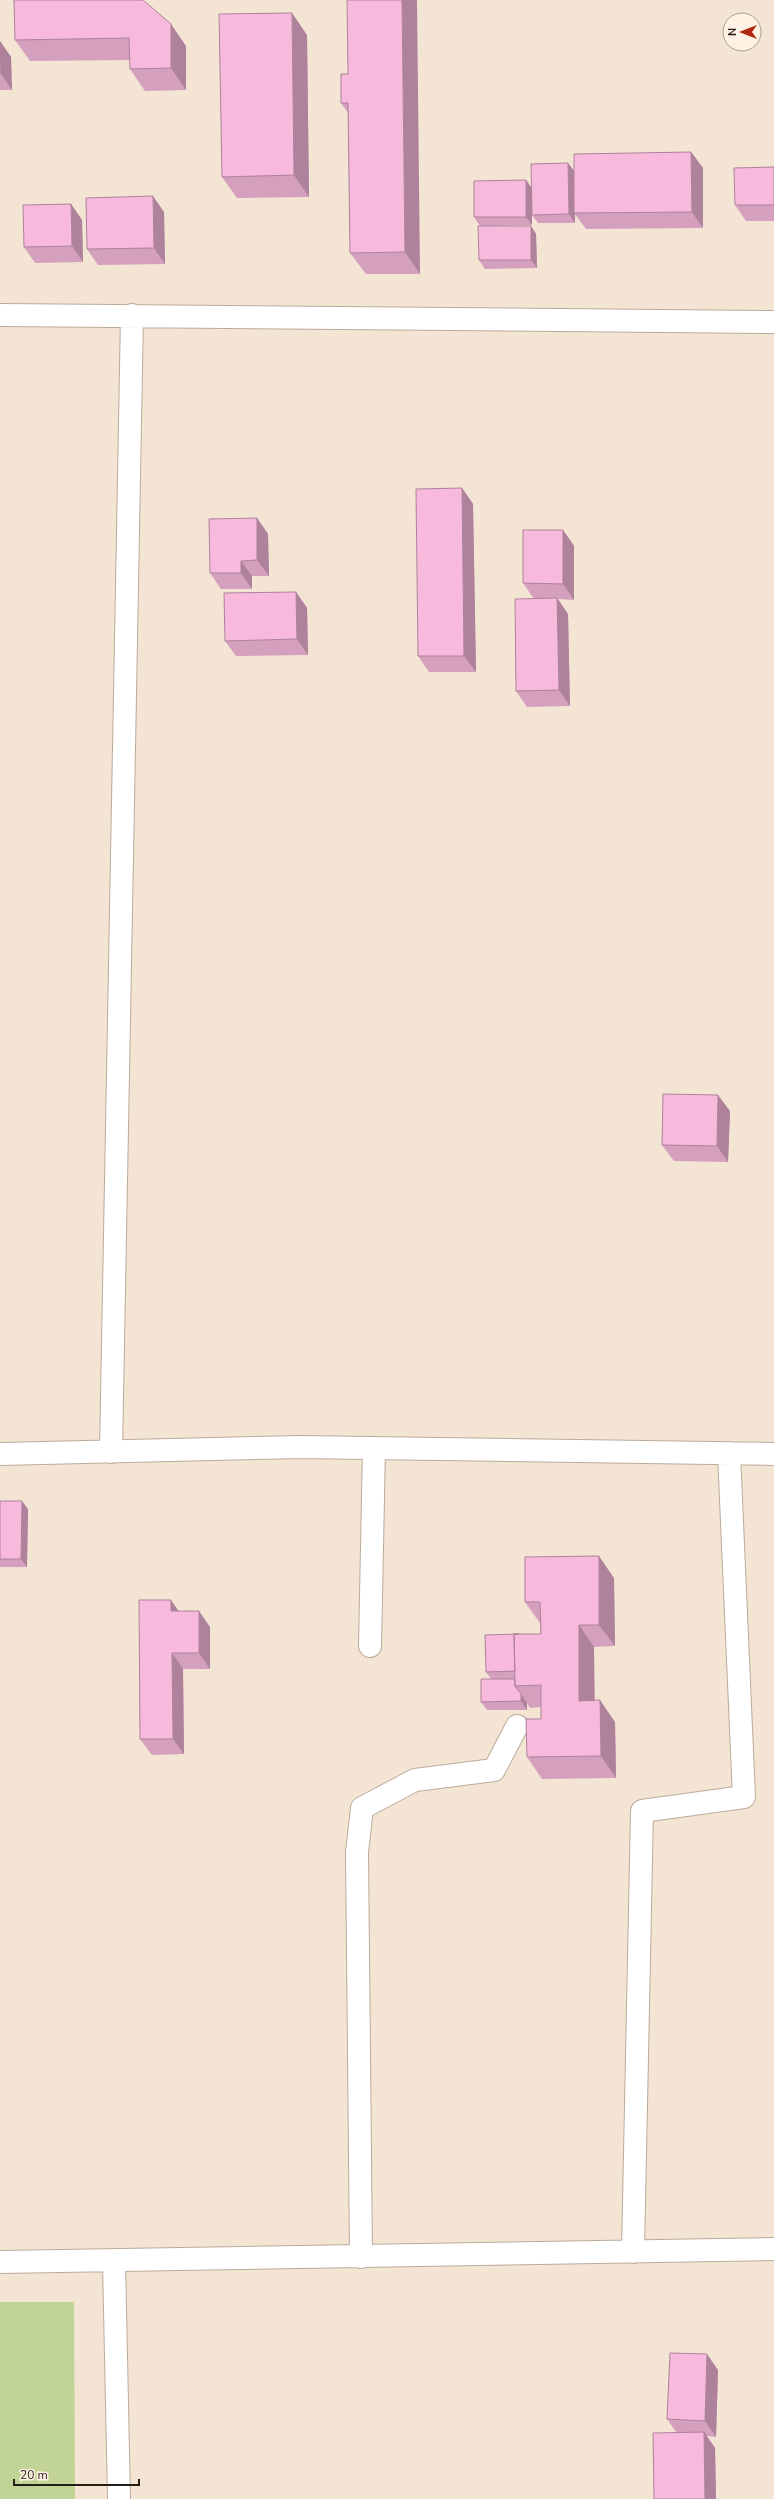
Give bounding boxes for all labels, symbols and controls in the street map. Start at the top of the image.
north arrow [722,12,762,52]
text: N [725,28,740,36]
scale bar [14,2461,139,2487]
text: 20 m [20,2467,48,2483]

